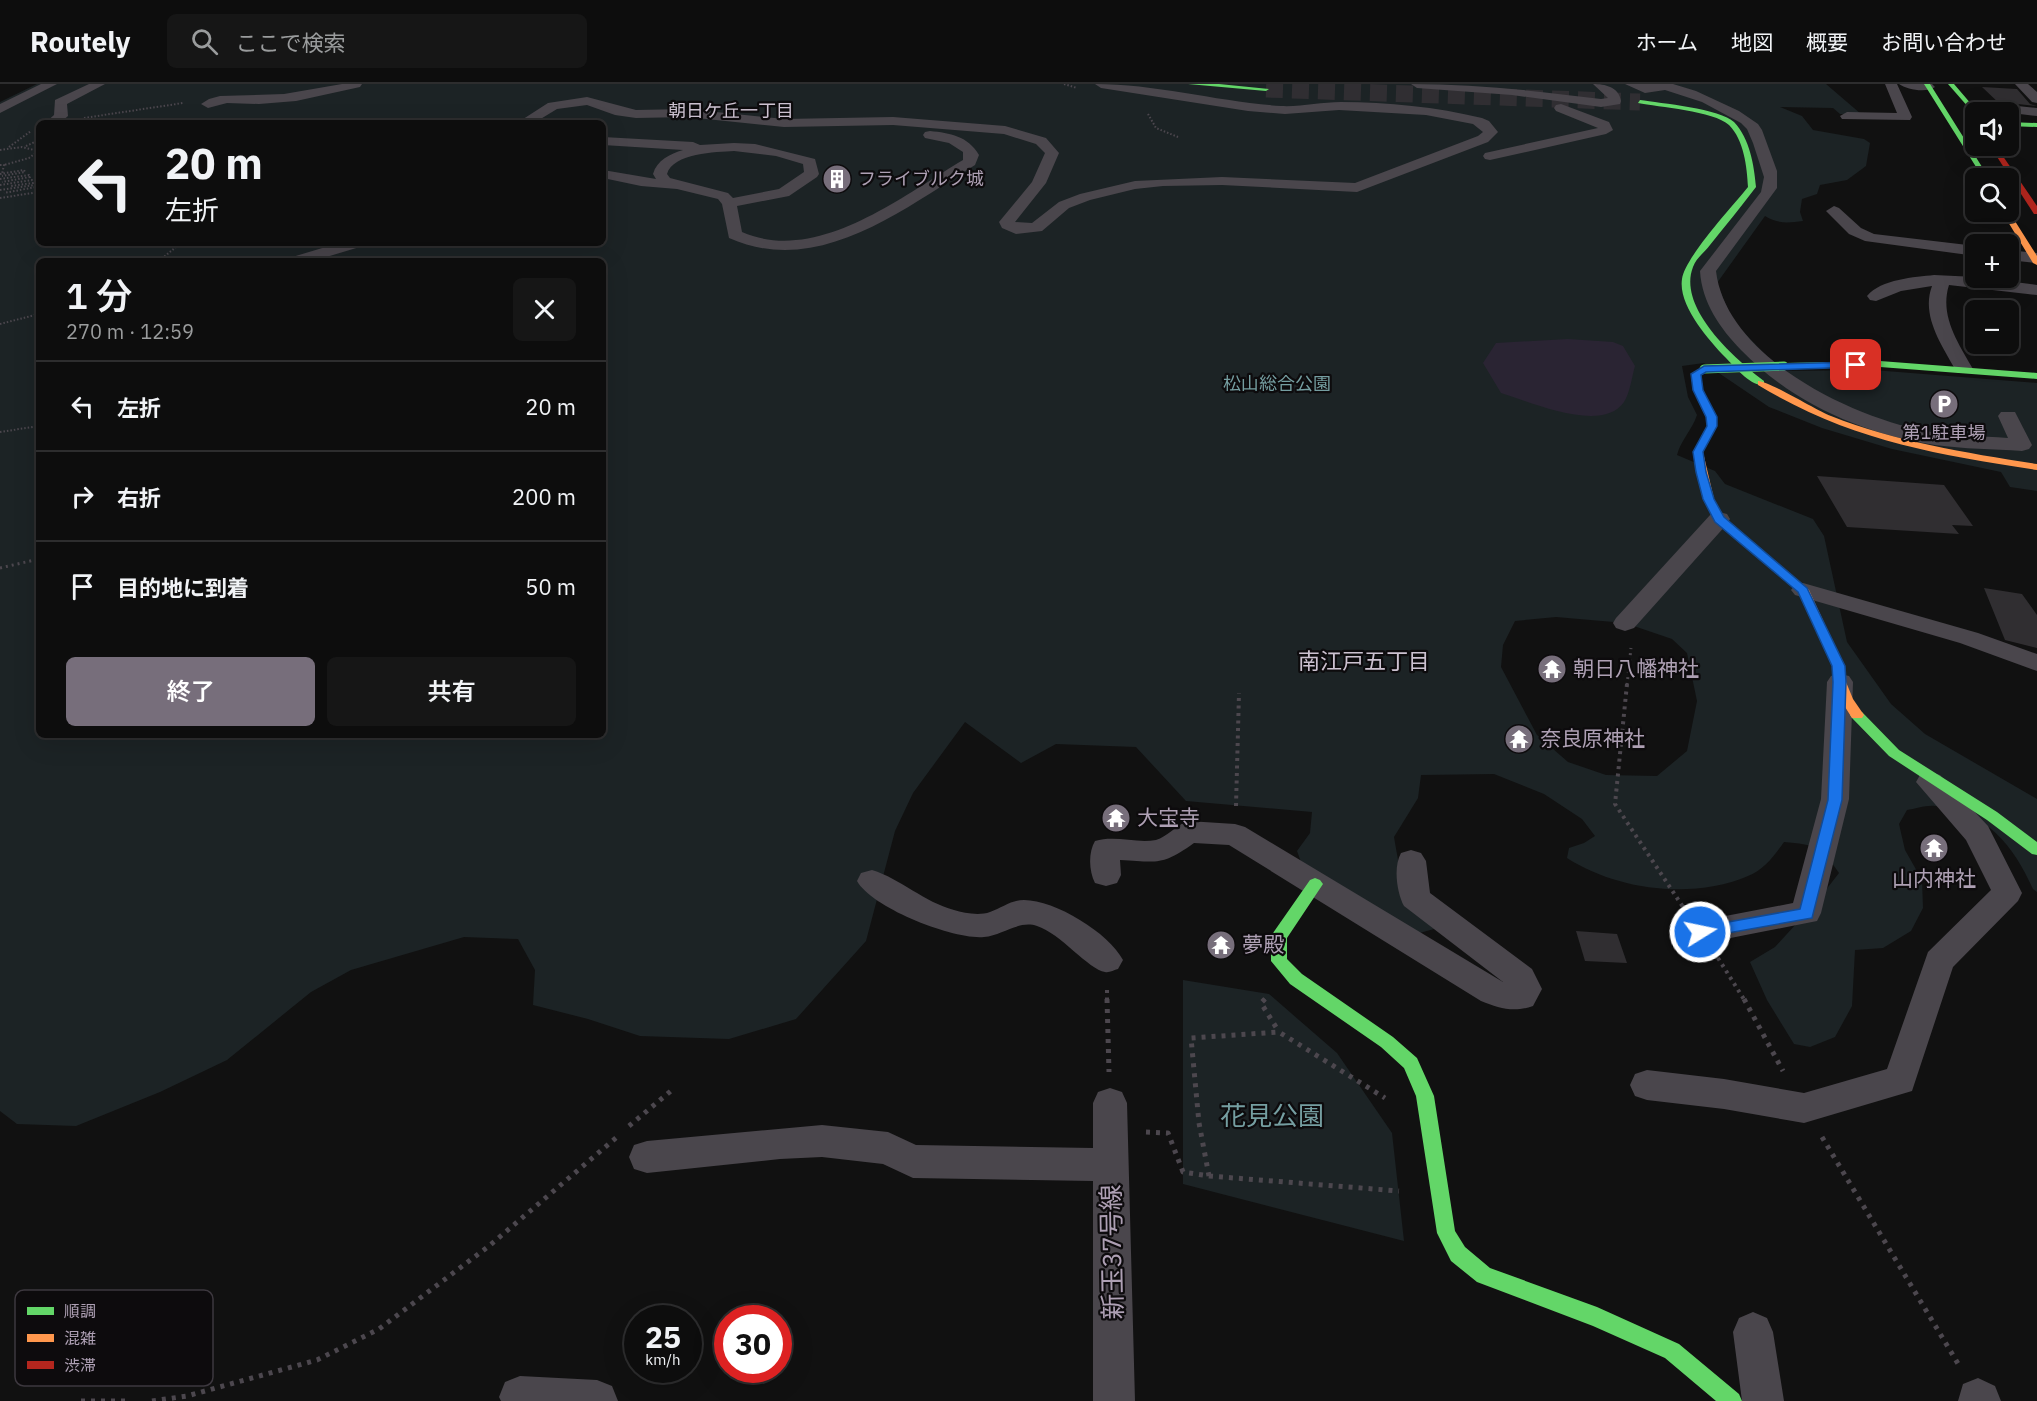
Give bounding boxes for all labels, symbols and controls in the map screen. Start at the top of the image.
search box [167,14,587,68]
text: Routely [30,23,131,60]
icon: search [188,25,221,58]
text: ここで検索 [236,28,346,57]
text: ホーム [1636,28,1698,56]
text: 地図 [1731,28,1773,56]
text: 概要 [1806,28,1848,56]
text: お問い合わせ [1881,28,2007,56]
district label: 朝日ケ丘一丁目 [668,99,794,122]
map controls [1965,102,2019,354]
button: sound [1965,102,2019,156]
text: 20 m [165,136,263,191]
icon: left [66,144,144,222]
building icon: フライブルク城 [821,163,853,195]
place label: フライブルク城 [858,167,984,190]
button: search [1965,168,2019,222]
text: 左折 [165,192,219,227]
button: + [1965,234,2019,288]
text: 1 分 [66,272,132,319]
button: close [513,278,576,341]
button: − [1965,300,2019,354]
text: 270 m · 12:59 [66,318,194,345]
pin [1830,339,1881,390]
icon: arrive [1839,348,1872,381]
park label: 松山総合公園 [1223,372,1331,395]
parking icon: 第1駐車場 [1928,388,1960,420]
icon: left [66,390,99,423]
text: 20 m [525,392,576,421]
text: 左折 [117,393,161,422]
place label: 第1駐車場 [1903,421,1985,444]
icon: right [66,480,99,513]
text: 200 m [512,482,576,511]
text: 右折 [117,483,161,512]
icon: arrive [66,570,99,603]
text: 50 m [525,572,576,601]
text: 目的地に到着 [117,573,249,602]
district label: 南江戸五丁目 [1298,646,1430,675]
temple icon: 朝日八幡神社 [1536,653,1568,685]
place label: 朝日八幡神社 [1573,654,1699,682]
button: 終了 [66,657,315,726]
button: 共有 [327,657,576,726]
temple icon: 奈良原神社 [1503,723,1535,755]
place label: 奈良原神社 [1540,724,1645,752]
temple icon: 大宝寺 [1100,802,1132,834]
place label: 大宝寺 [1137,803,1200,831]
temple icon: 山内神社 [1918,832,1950,864]
place label: 山内神社 [1892,864,1976,892]
position arrow [1668,900,1732,964]
temple icon: 夢殿 [1205,929,1237,961]
place label: 夢殿 [1242,930,1284,958]
park label: 花見公園 [1220,1098,1324,1132]
street label: 新玉37号線 [1093,1184,1129,1320]
legend [15,1290,213,1386]
text: 順調 [64,1301,96,1321]
speed limit sign: 30 [714,1305,792,1383]
text: 25 [645,1317,681,1356]
text: 混雑 [64,1328,96,1348]
text: km/h [645,1350,681,1369]
text: 渋滞 [64,1355,96,1375]

